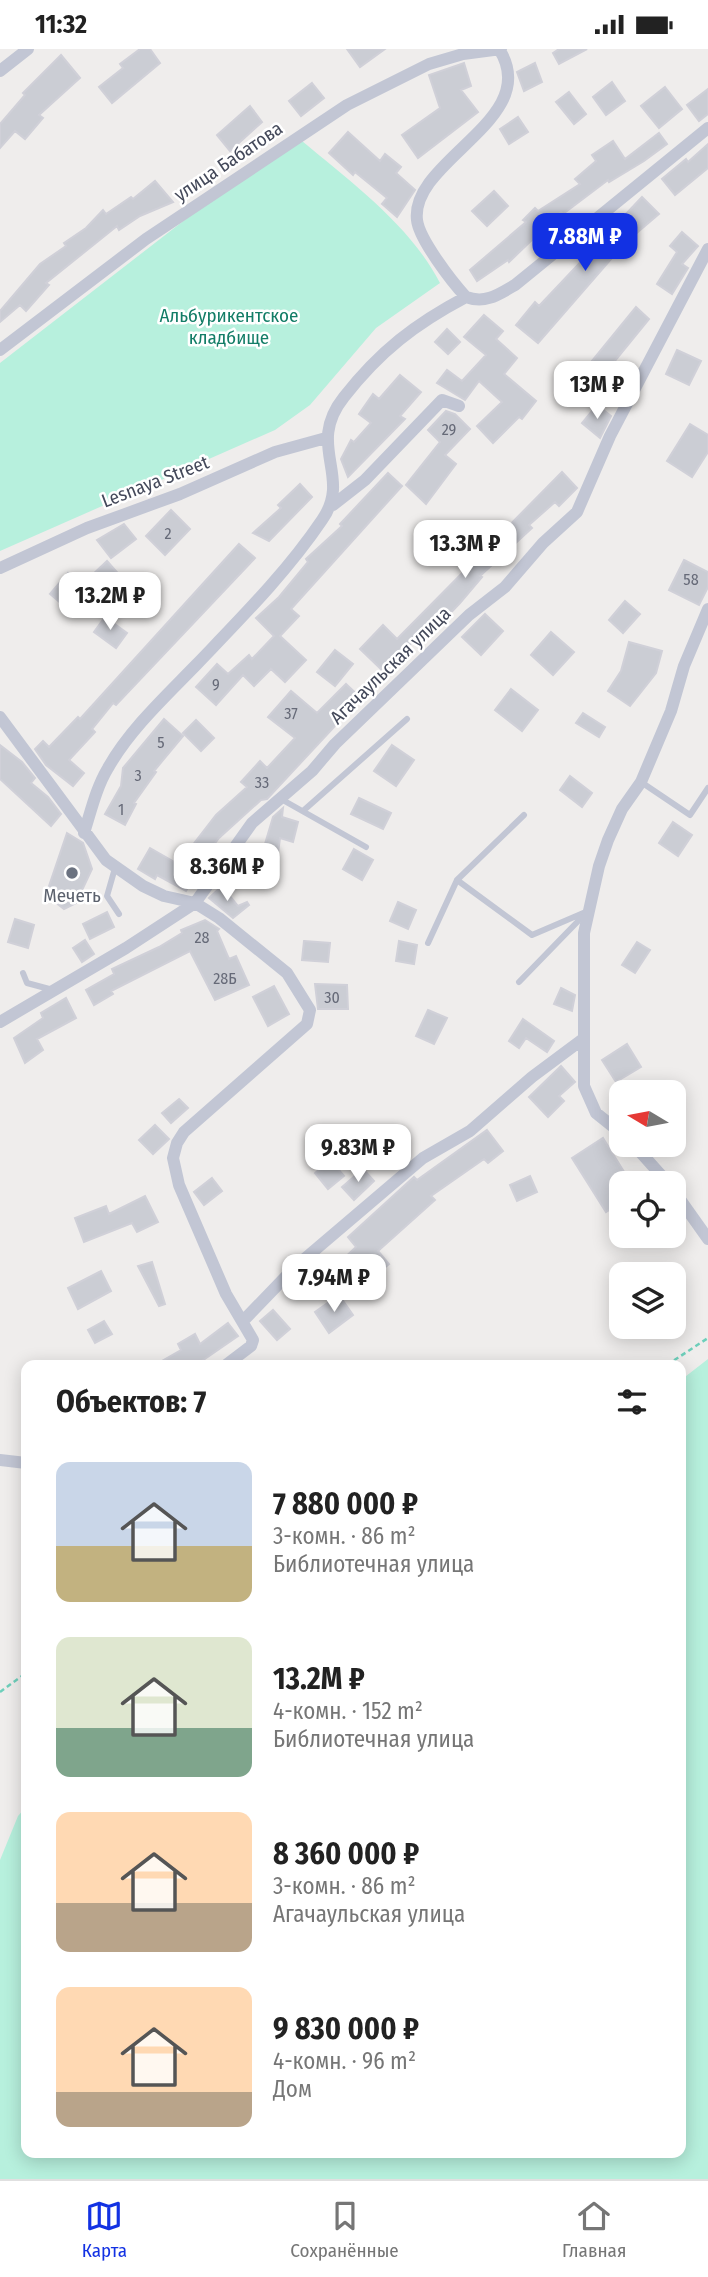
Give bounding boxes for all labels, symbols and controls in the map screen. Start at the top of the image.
text: 11:32 [35,9,87,40]
street label: улица Бабатова [170,117,287,206]
pin: 7.88M ₽ [520,213,650,273]
text: 7.88M ₽ [548,222,622,250]
park label: Альбурикентское кладбище [160,304,298,349]
pin: 13M ₽ [548,361,646,421]
text: 13M ₽ [570,370,624,398]
house number: 29 [442,420,457,439]
street label: Lesnaya Street [98,450,213,512]
pin: 13.3M ₽ [400,521,530,580]
house number: 2 [164,524,172,543]
text: 13.3M ₽ [430,529,500,557]
house number: 58 [683,570,699,589]
pin: 13.2M ₽ [45,573,175,632]
text: 13.2M ₽ [75,581,145,609]
street label: Агачаульская улица [325,602,455,729]
house number: 9 [212,675,220,694]
house number: 37 [284,704,298,723]
house number: 5 [157,733,165,752]
house number: 3 [134,766,142,785]
house number: 33 [255,773,269,792]
house number: 1 [118,800,124,819]
pin: 8.36M ₽ [162,843,292,903]
text: 8.36M ₽ [190,852,264,880]
marker: Мечеть [64,865,80,881]
place label: Мечеть [43,884,101,907]
house number: 28 [194,928,210,947]
house number: 28Б [213,969,237,988]
house number: 30 [324,988,340,1007]
north arrow [609,1080,686,1157]
map controls [609,1080,686,1339]
pin: 9.83M ₽ [293,1125,423,1184]
text: 9.83M ₽ [321,1133,395,1161]
button: locate [609,1171,686,1248]
pin: 7.94M ₽ [269,1255,399,1314]
button: layers [609,1262,686,1339]
text: 7.94M ₽ [298,1263,370,1291]
icon: filters [613,1383,651,1421]
text: Объектов: 7 [56,1384,206,1420]
text: 7 880 000 ₽ [273,1486,418,1522]
icon: home [112,1490,196,1574]
text: 3-комн. · 86 m² [273,1522,416,1550]
text: Библиотечная улица [273,1550,474,1578]
text: 13.2M ₽ [273,1661,365,1697]
icon: home [112,1665,196,1749]
text: 4-комн. · 152 m² [273,1697,423,1725]
text: Библиотечная улица [273,1725,474,1753]
text: 8 360 000 ₽ [273,1836,419,1872]
icon: home [112,1840,196,1924]
text: 3-комн. · 86 m² [273,1872,416,1900]
text: Агачаульская улица [273,1900,465,1928]
text: 9 830 000 ₽ [273,2011,419,2047]
icon: home [112,2015,196,2099]
text: 4-комн. · 96 m² [273,2047,416,2075]
text: Дом [273,2075,312,2103]
tab: Карта [82,2197,127,2262]
tab: Сохранённые [290,2197,399,2262]
tab: Главная [562,2197,626,2262]

